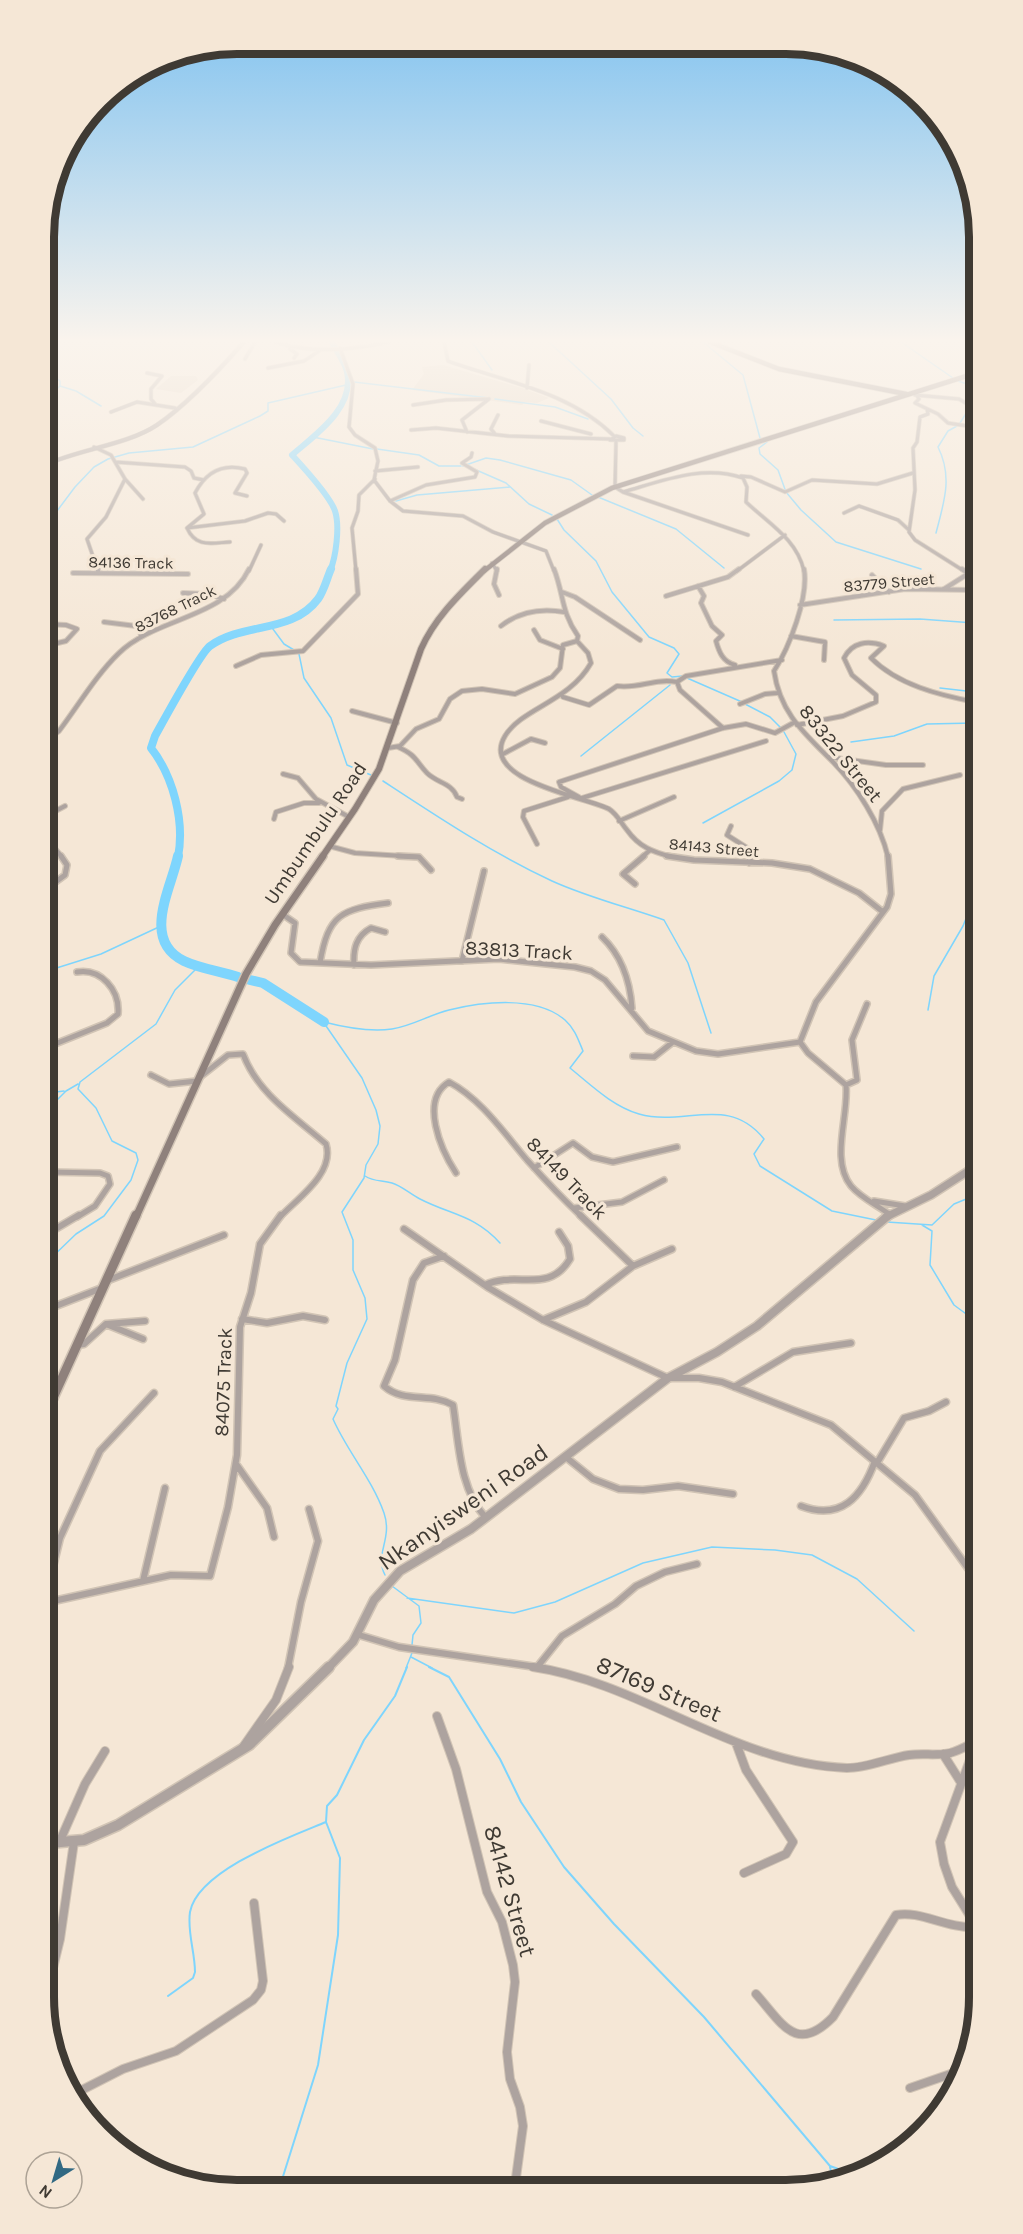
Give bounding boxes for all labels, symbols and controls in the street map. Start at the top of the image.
street label: 84136 Track [88,552,174,573]
street label: 83779 Street [843,569,935,596]
street label: 83768 Track [131,581,219,636]
street label: 83322 Street [794,700,887,807]
street label: Umbumbulu Road [259,758,372,909]
street label: 84143 Street [668,834,760,861]
street label: 83813 Track [464,936,573,965]
street label: 84149 Track [522,1132,612,1224]
street label: 84075 Track [210,1327,237,1437]
street label: Nkanyisweni Road [373,1438,553,1576]
street label: 87169 Street [592,1650,726,1728]
street label: 84142 Street [478,1822,542,1960]
north arrow [24,2150,84,2210]
text: N [35,2181,56,2203]

